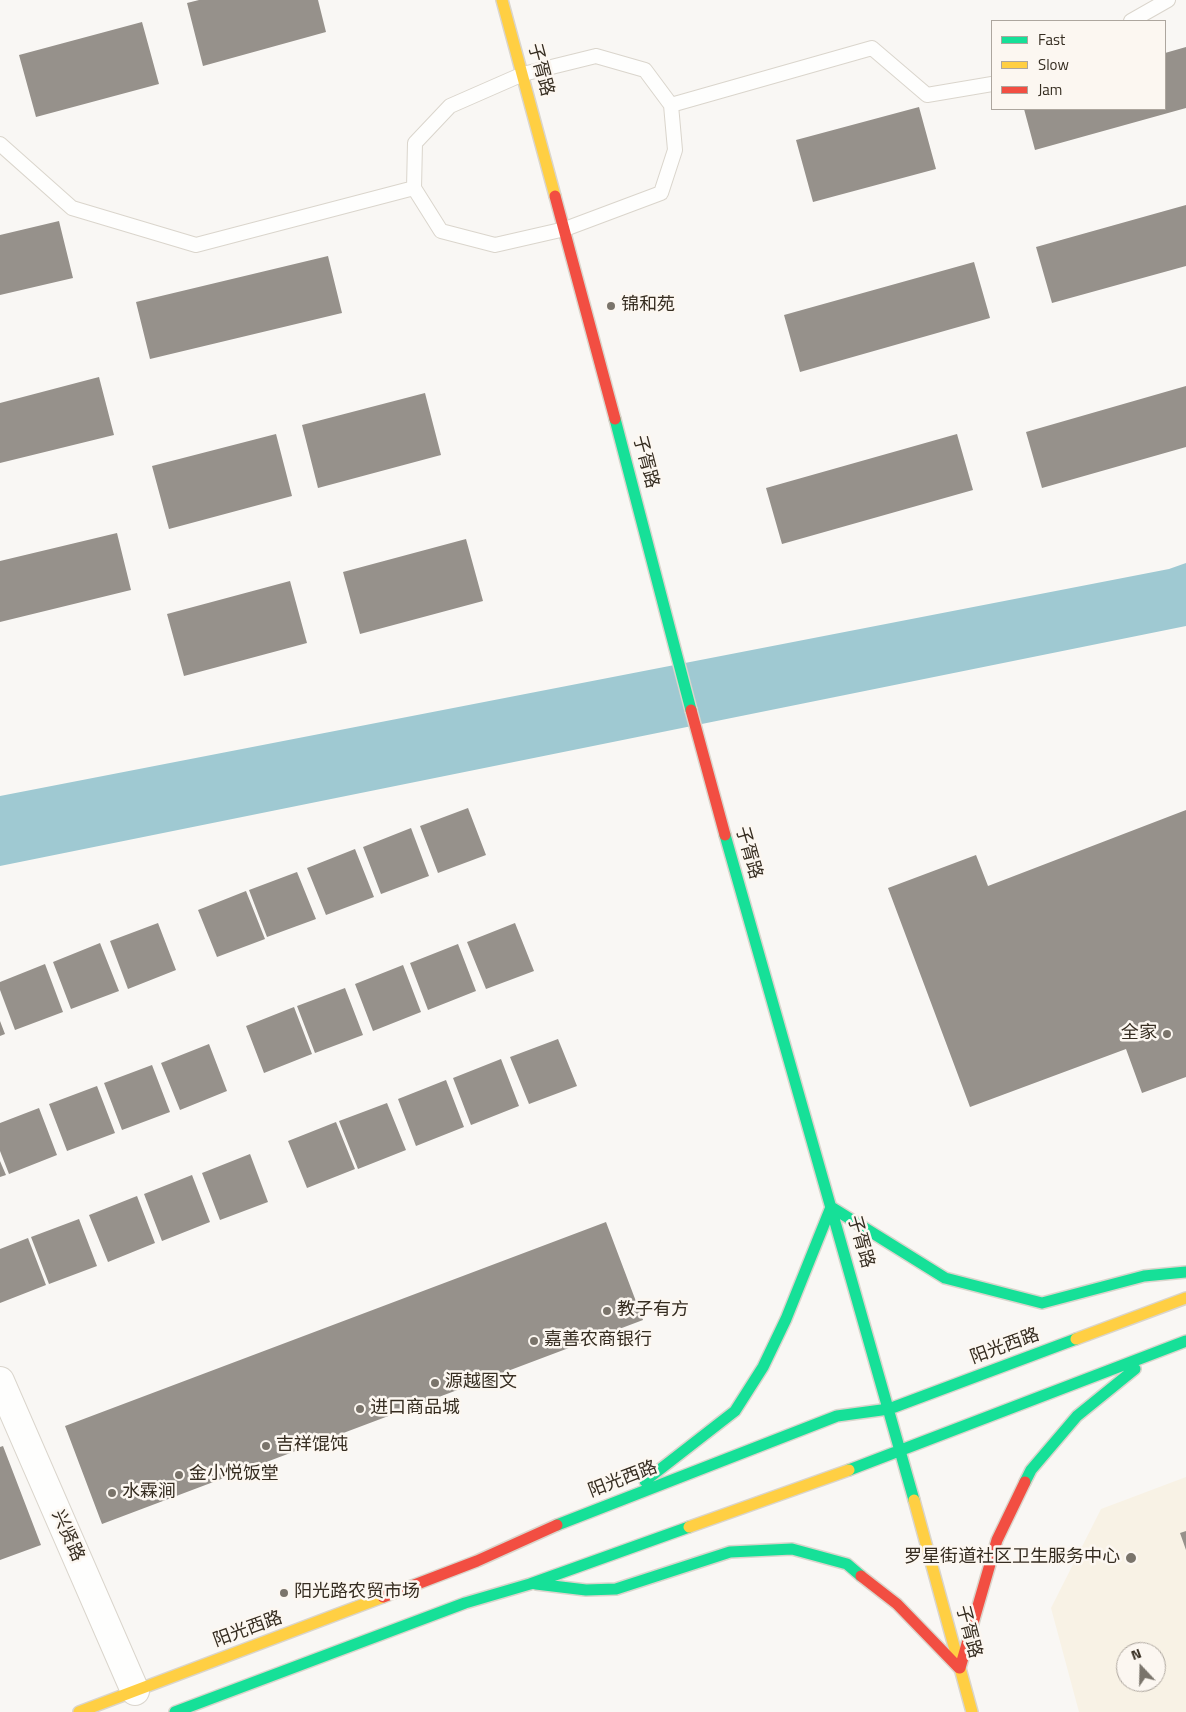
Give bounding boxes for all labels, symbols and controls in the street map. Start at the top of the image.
legend [991,20,1166,110]
text: Fast [1038,28,1065,51]
street label: 子胥路 [523,41,557,99]
text: Slow [1038,53,1069,76]
text: Jam [1038,78,1062,101]
place label: 锦和苑 [621,295,675,317]
marker: 锦和苑 [605,300,617,312]
street label: 子胥路 [628,433,662,491]
street label: 子胥路 [730,824,766,882]
place label: 全家 [1121,1023,1157,1045]
marker: 全家 [1161,1028,1173,1040]
street label: 子胥路 [842,1213,878,1271]
place label: 教子有方 [617,1300,689,1322]
marker: 教子有方 [601,1305,613,1317]
street label: 阳光西路 [967,1325,1043,1369]
place label: 嘉善农商银行 [544,1330,652,1352]
marker: 嘉善农商银行 [528,1335,540,1347]
place label: 源越图文 [445,1372,517,1394]
marker: 源越图文 [429,1377,441,1389]
place label: 进口商品城 [370,1398,460,1420]
marker: 进口商品城 [354,1403,366,1415]
place label: 吉祥馄饨 [276,1435,348,1457]
marker: 吉祥馄饨 [260,1440,272,1452]
street label: 阳光西路 [586,1457,660,1503]
place label: 金小悦饭堂 [189,1464,279,1486]
marker: 金小悦饭堂 [173,1469,185,1481]
place label: 水霖涧 [122,1482,176,1504]
marker: 水霖涧 [106,1487,118,1499]
street label: 兴贤路 [46,1507,88,1565]
place label: 罗星街道社区卫生服务中心 [904,1547,1120,1569]
marker: 罗星街道社区卫生服务中心 [1124,1551,1138,1565]
place label: 阳光路农贸市场 [294,1582,420,1604]
marker: 阳光路农贸市场 [278,1587,290,1599]
street label: 子胥路 [951,1603,985,1661]
street label: 阳光西路 [210,1608,286,1652]
north arrow [1116,1642,1166,1692]
text: N [1128,1642,1144,1665]

